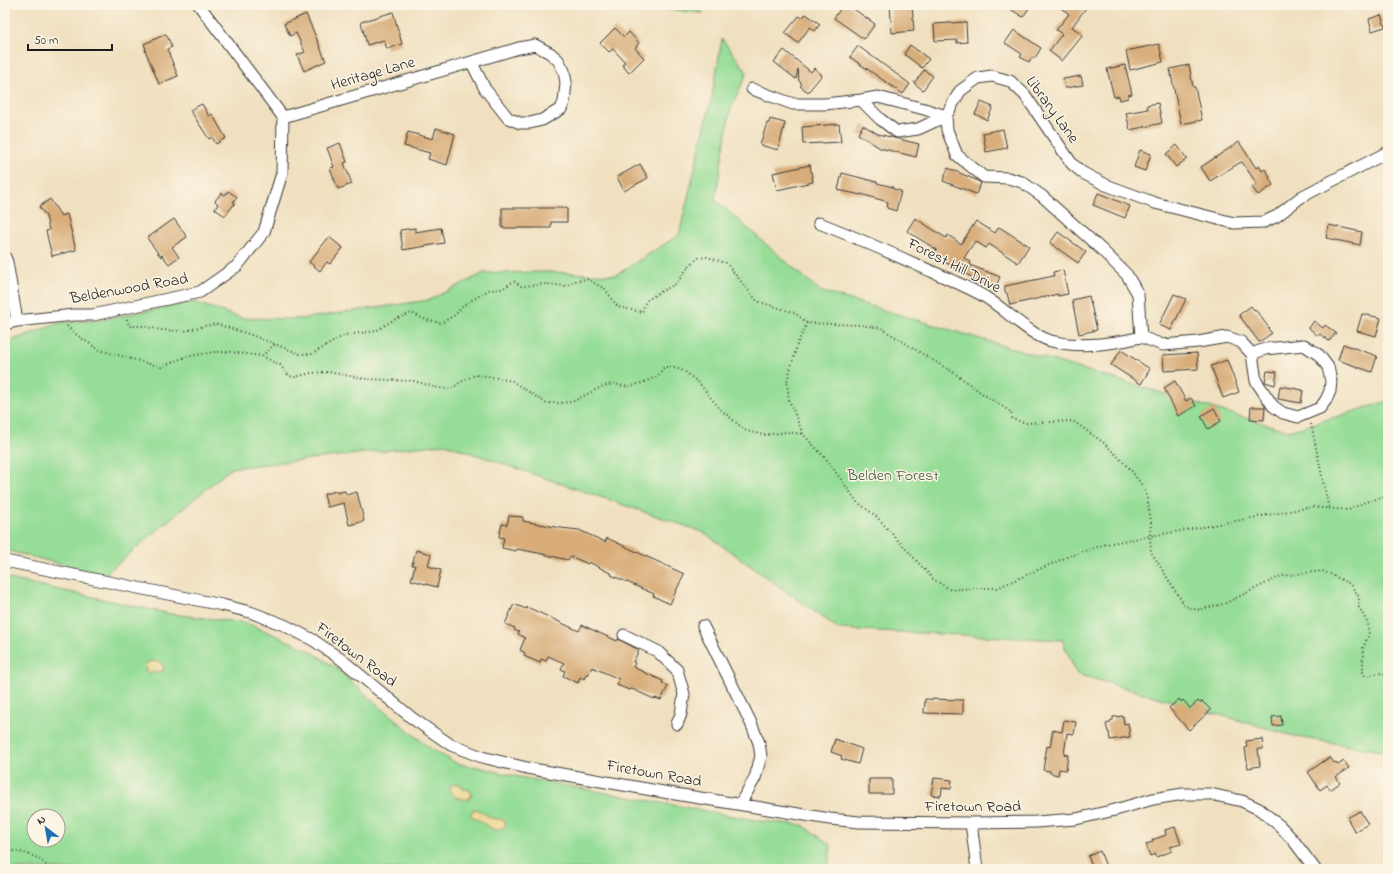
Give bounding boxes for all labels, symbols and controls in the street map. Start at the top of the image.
scale bar [28,26,112,52]
text: 50 m [34,32,58,50]
street label: Heritage Lane [328,50,419,97]
street label: Library Lane [1019,71,1085,149]
street label: Forest Hill Drive [902,232,1006,300]
street label: Beldenwood Road [67,267,190,311]
park label: Belden Forest [846,464,939,488]
street label: Firetown Road [310,616,402,694]
street label: Firetown Road [604,754,703,794]
street label: Firetown Road [924,795,1021,819]
north arrow [26,808,66,848]
text: N [34,812,49,829]

